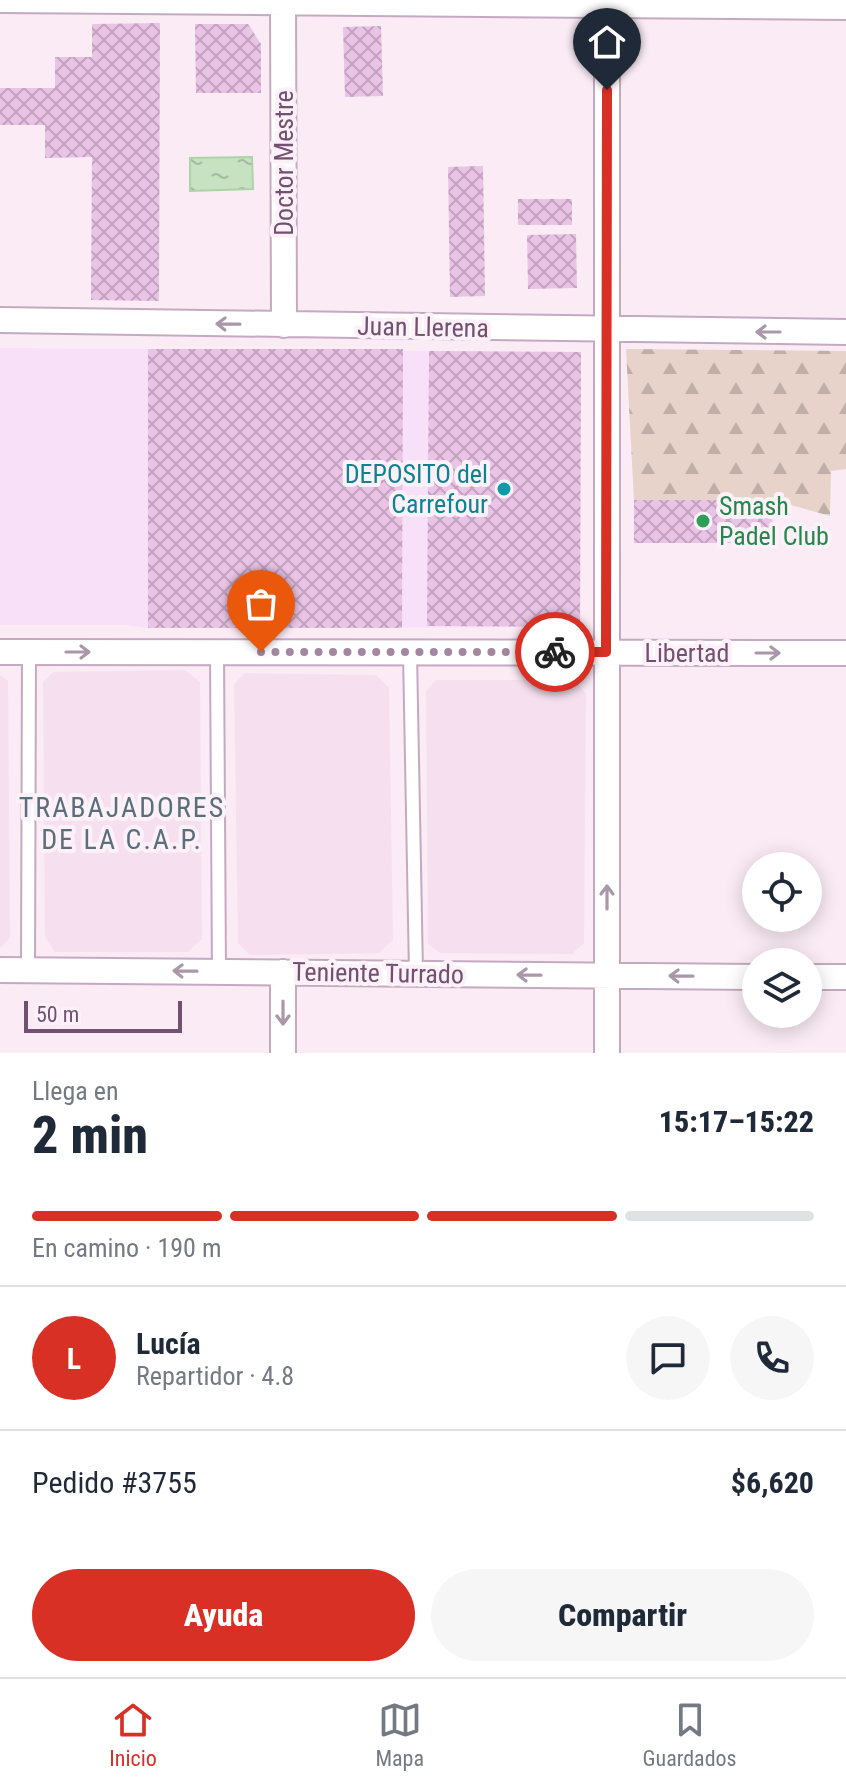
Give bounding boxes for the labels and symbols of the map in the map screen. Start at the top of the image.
pin [573,8,641,90]
street label: Doctor Mestre [269,90,299,236]
street label: Juan Llerena [357,311,489,343]
one-way arrow [215,316,242,332]
one-way arrow [755,324,782,340]
place label: DEPOSITO del Carrefour [345,459,488,519]
marker: DEPOSITO del Carrefour [495,480,513,498]
place label: Smash Padel Club [719,491,829,551]
marker: Smash Padel Club [694,512,712,530]
pin [227,570,295,652]
courier [515,612,595,692]
street label: Libertad [645,638,729,668]
one-way arrow [64,644,91,660]
one-way arrow [754,645,781,661]
district label: TRABAJADORES DE LA C.A.P. [19,791,225,856]
one-way arrow [599,884,615,911]
street label: Teniente Turrado [292,957,464,989]
one-way arrow [172,963,199,979]
one-way arrow [516,967,543,982]
one-way arrow [668,968,695,984]
scale bar [24,997,182,1033]
one-way arrow [275,999,291,1026]

